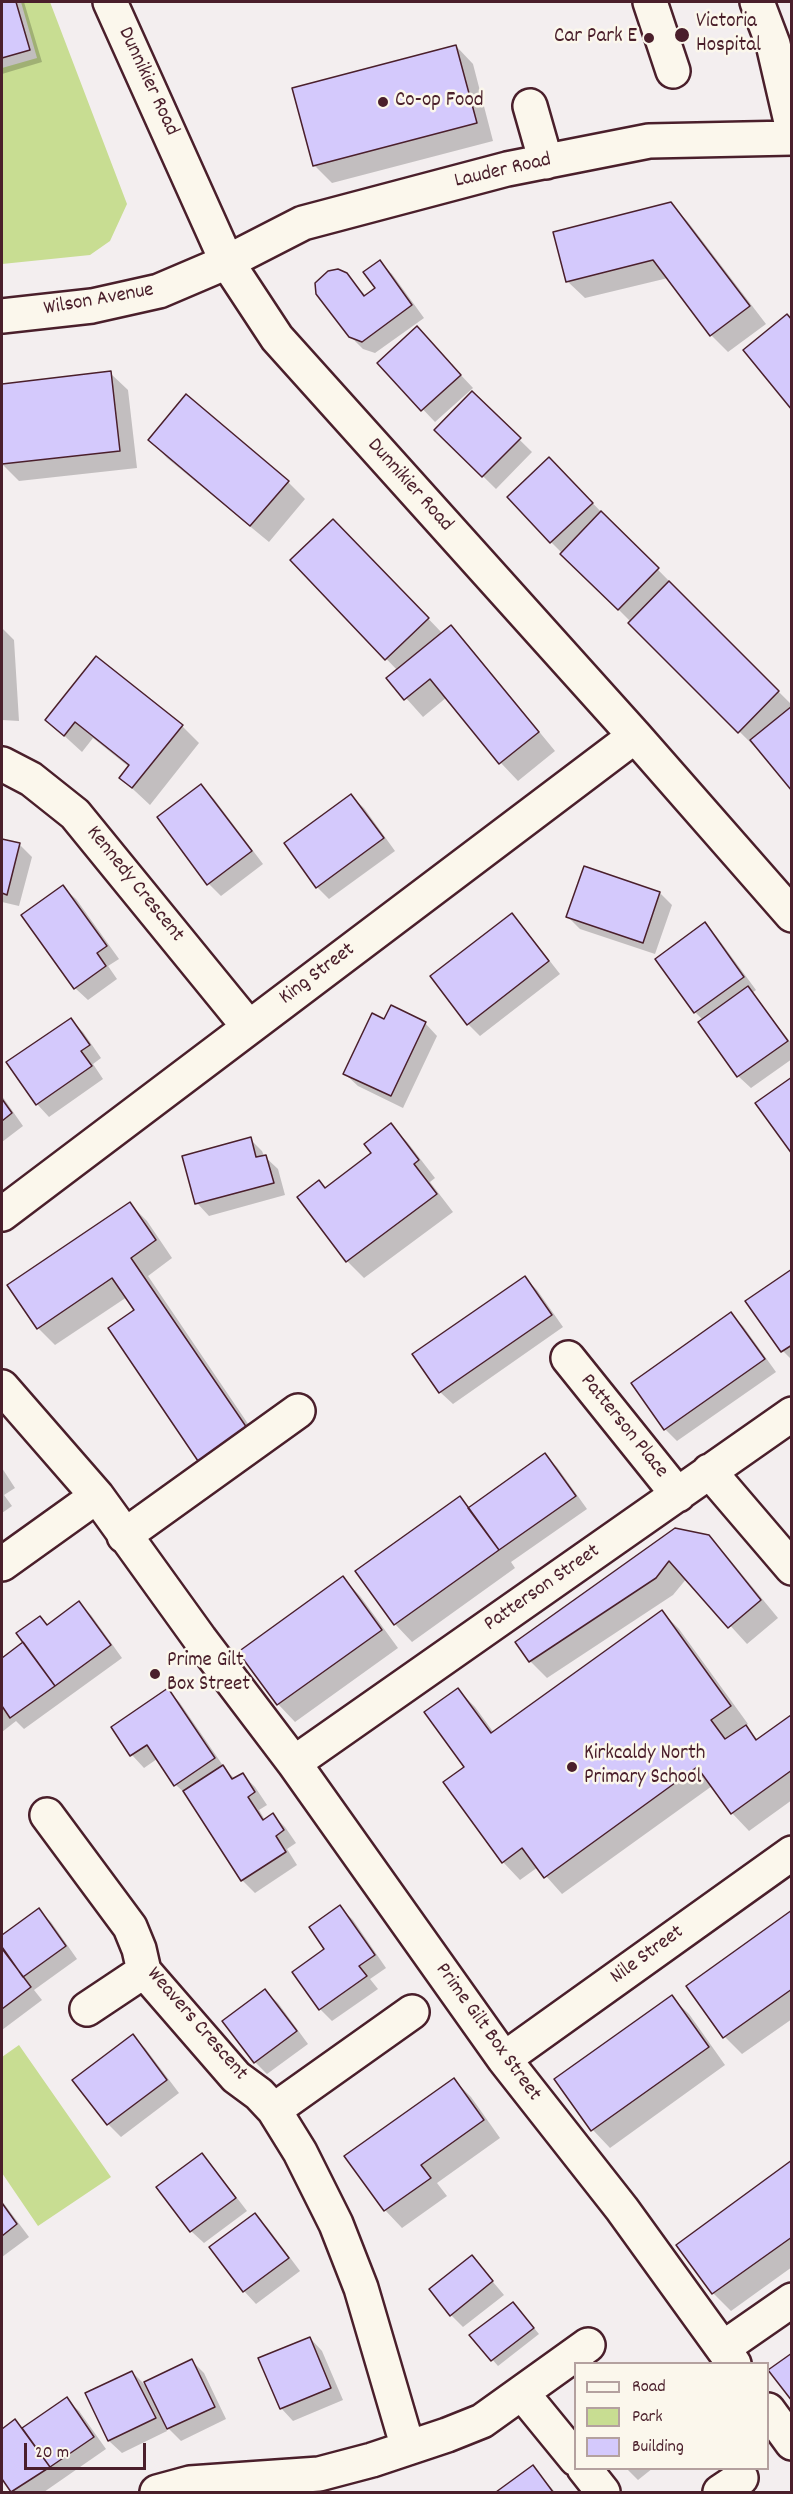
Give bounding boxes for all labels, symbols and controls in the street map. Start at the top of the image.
place label: Victoria Hospital [696,10,761,60]
street label: Dunnikier Road [111,24,183,140]
place label: Car Park E [554,25,637,51]
marker: Victoria Hospital [673,26,691,44]
marker: Car Park E [642,31,656,45]
place label: Co-op Food [395,89,484,115]
marker: Co-op Food [376,95,390,109]
street label: Lauder Road [452,149,554,195]
street label: Wilson Avenue [42,279,156,323]
street label: Dunnikier Road [361,434,457,538]
street label: Kennedy Crescent [79,822,189,948]
street label: King Street [275,938,361,1012]
street label: Patterson Place [573,1370,673,1484]
street label: Patterson Street [480,1540,606,1638]
place label: Prime Gilt Box Street [167,1649,250,1699]
marker: Prime Gilt Box Street [148,1667,162,1681]
place label: Kirkcaldy North Primary School [584,1742,705,1792]
marker: Kirkcaldy North Primary School [565,1760,579,1774]
street label: Nile Street [606,1921,690,1991]
street label: Prime Gilt Box Street [428,1959,546,2107]
street label: Weavers Crescent [140,1963,252,2087]
legend [574,2362,769,2470]
text: Road [632,2375,666,2400]
text: Park [632,2405,663,2430]
scale bar [27,2431,148,2469]
text: Building [632,2435,684,2460]
text: 20 m [35,2441,69,2466]

